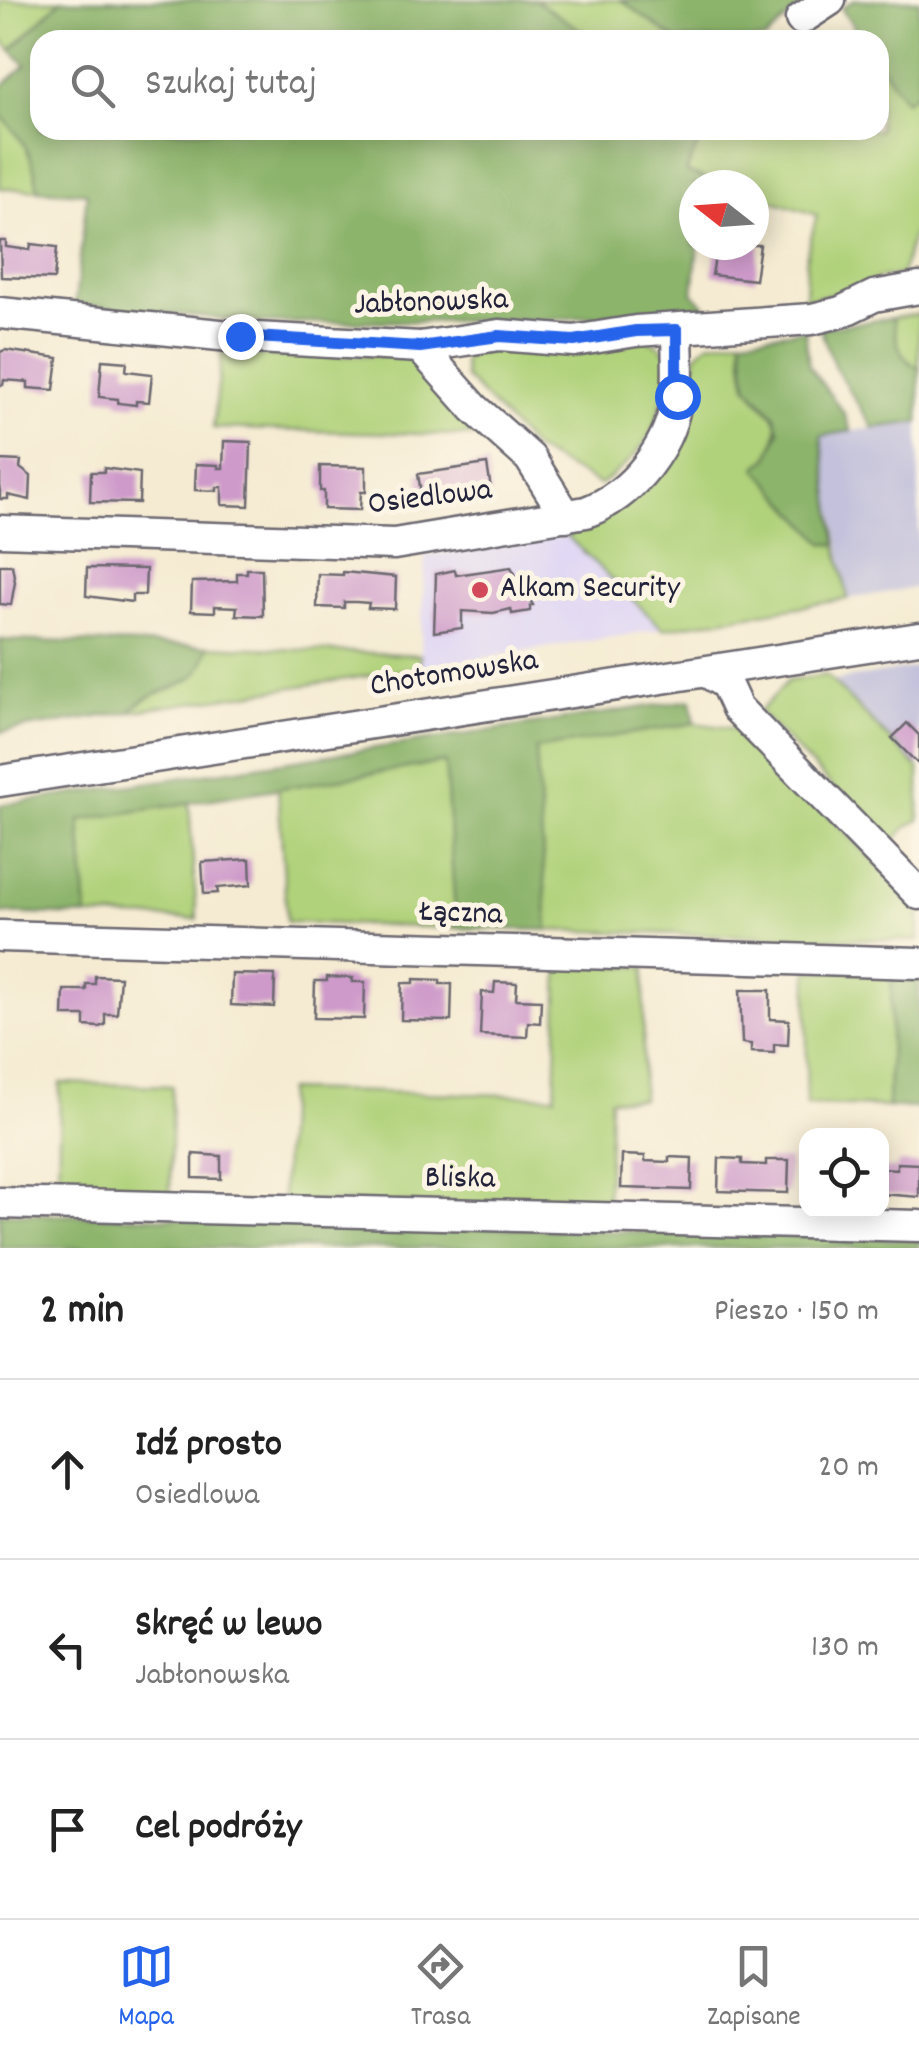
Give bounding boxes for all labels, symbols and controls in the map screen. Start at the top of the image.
search box [30,30,889,140]
icon: search [65,58,120,113]
text: Szukaj tutaj [145,58,317,113]
north arrow [679,170,769,260]
street label: Jabłonowska [353,278,510,330]
route end [218,314,264,360]
route start [655,374,701,420]
street label: Osiedlowa [366,468,495,529]
place label: Alkam Security [500,567,681,613]
marker: Alkam Security [469,579,491,601]
street label: Chotomowska [367,639,542,711]
street label: Łączna [418,891,504,939]
map controls [799,1128,889,1218]
button: locate [799,1128,889,1218]
street label: Bliska [424,1156,497,1204]
text: 2 min [40,1283,124,1343]
text: Pieszo · 150 m [714,1290,879,1336]
text: Idź prosto [135,1419,282,1474]
icon: ahead [40,1442,95,1497]
text: 20 m [818,1446,879,1492]
text: Osiedlowa [135,1474,259,1520]
text: Skręć w lewo [135,1599,322,1654]
icon: left [40,1622,95,1677]
text: 130 m [811,1626,879,1672]
text: Jabłonowska [135,1654,289,1700]
icon: arrive [40,1802,95,1857]
text: Cel podróży [135,1802,301,1857]
tab: Mapa [118,1939,174,2039]
tab: Trasa [411,1939,470,2039]
tab: Zapisane [707,1939,801,2039]

